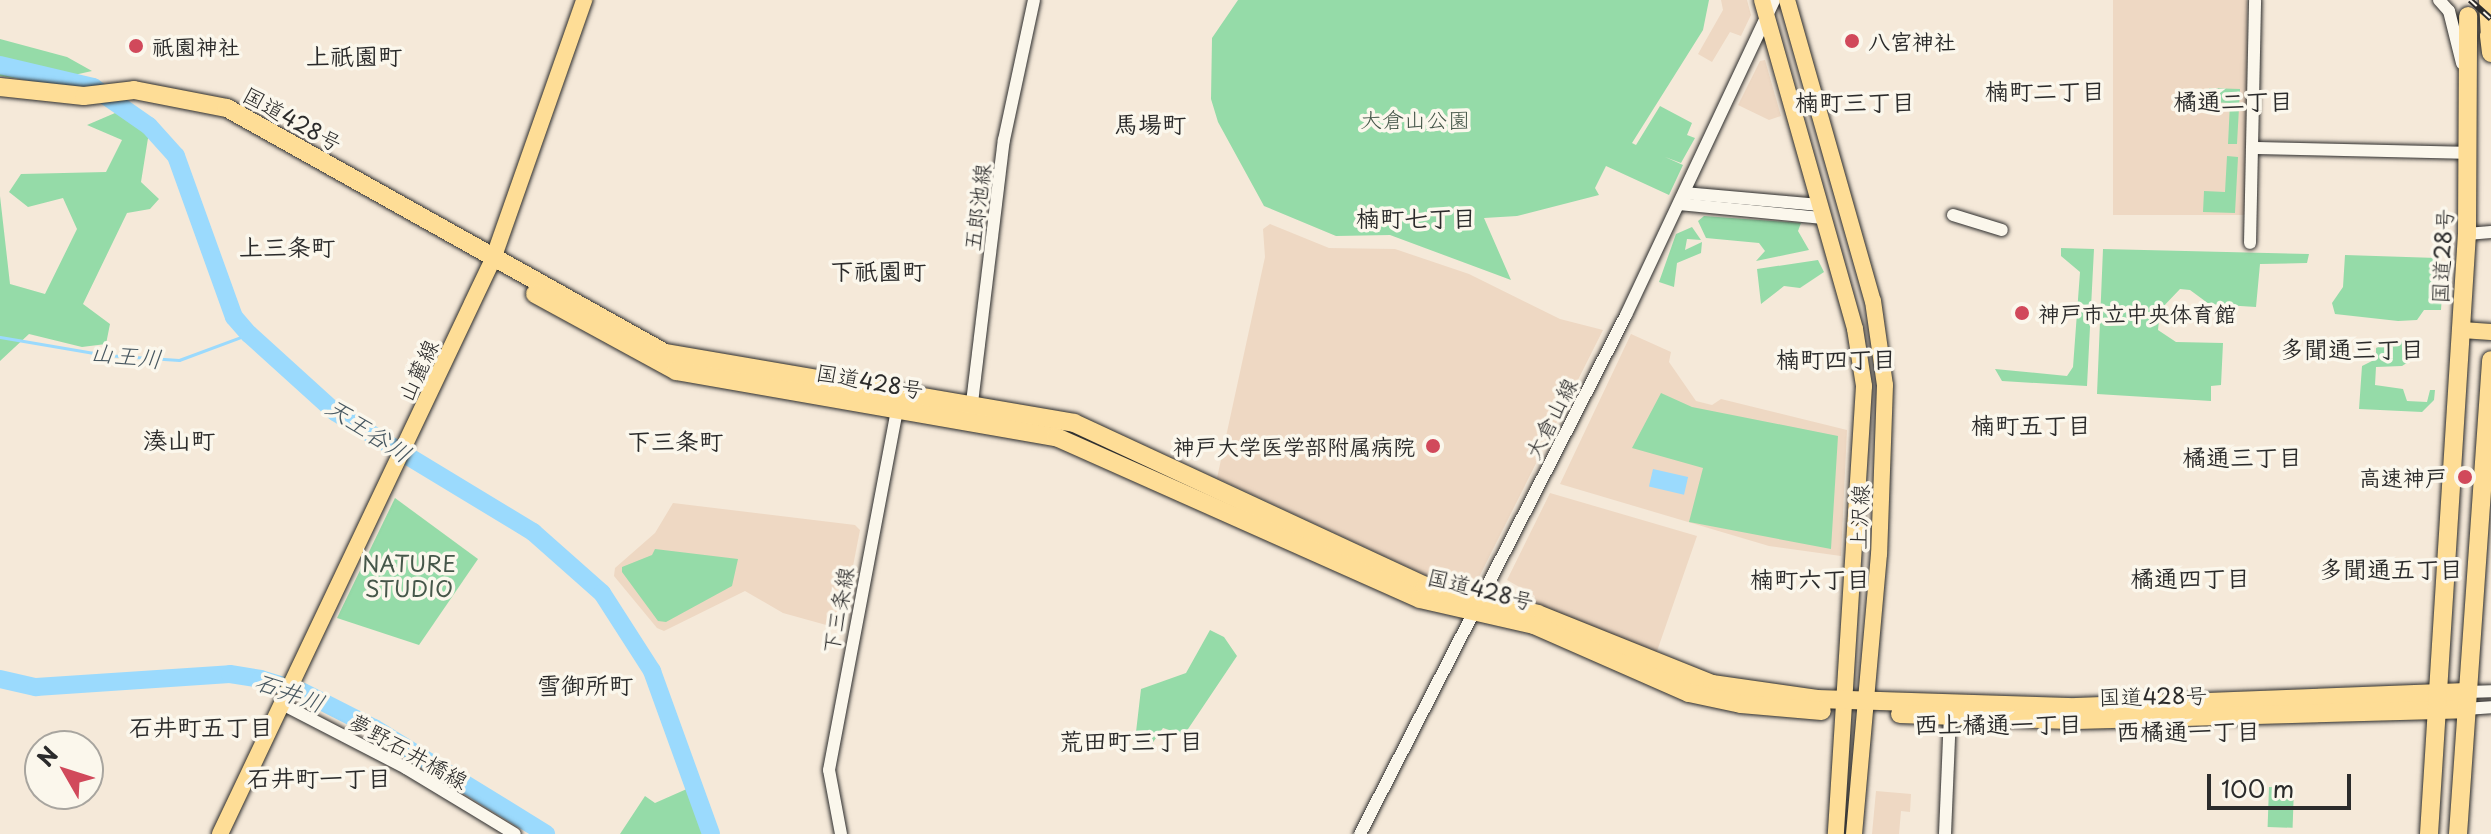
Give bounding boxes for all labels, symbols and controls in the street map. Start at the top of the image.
place label: 八宮神社 [1868,28,1956,54]
marker: 八宮神社 [1843,32,1861,50]
place label: 祇園神社 [152,33,240,59]
marker: 祇園神社 [127,37,145,55]
district label: 上祇園町 [306,42,402,70]
district label: 楠町二丁目 [1985,77,2105,105]
street label: 国道428号 [239,80,347,156]
district label: 橘通二丁目 [2173,87,2293,115]
district label: 楠町三丁目 [1795,88,1915,116]
park label: 大倉山公園 [1360,106,1470,132]
district label: 馬場町 [1114,110,1186,138]
street label: 五郎池線 [958,162,994,252]
district label: 楠町七丁目 [1356,204,1476,232]
street label: 国道28号 [2425,208,2457,304]
district label: 上三条町 [239,233,335,261]
district label: 下祇園町 [830,257,926,285]
place label: 神戸市立中央体育館 [2038,300,2236,326]
marker: 神戸市立中央体育館 [2013,304,2031,322]
street label: 山麓線 [391,335,443,405]
district label: 多聞通三丁目 [2280,335,2424,363]
water label: 山王川 [89,337,163,373]
district label: 楠町四丁目 [1776,345,1896,373]
street label: 国道428号 [814,358,926,402]
street label: 大倉山線 [1518,373,1582,463]
water label: 天王谷川 [321,392,417,468]
district label: 楠町五丁目 [1971,411,2091,439]
district label: 湊山町 [143,426,215,454]
district label: 下三条町 [627,427,723,455]
place label: 神戸大学医学部附属病院 [1173,433,1415,459]
marker: 神戸大学医学部附属病院 [1422,435,1444,457]
district label: 橘通三丁目 [2182,443,2302,471]
place label: 高速神戸 [2359,464,2447,490]
marker: 高速神戸 [2454,466,2476,488]
street label: 上沢線 [1844,484,1872,550]
park label: NATURE STUDIO [362,549,456,600]
district label: 多聞通五丁目 [2319,555,2463,583]
street label: 国道428号 [1425,562,1537,614]
street label: 下三条線 [816,564,858,656]
district label: 橘通四丁目 [2130,564,2250,592]
district label: 楠町六丁目 [1750,565,1870,593]
water label: 石井川 [251,666,329,718]
district label: 雪御所町 [537,671,633,699]
street label: 国道428号 [2098,681,2208,709]
street label: 夢野石井橋線 [345,706,473,794]
district label: 西上橘通一丁目 [1914,710,2082,738]
district label: 石井町五丁目 [129,713,273,741]
district label: 西橘通一丁目 [2116,717,2260,745]
district label: 荒田町三丁目 [1059,727,1203,755]
north arrow [24,730,104,810]
text: N [28,739,65,773]
scale bar [2211,758,2355,808]
district label: 石井町一丁目 [247,764,391,792]
text: 100 m [2221,770,2294,806]

